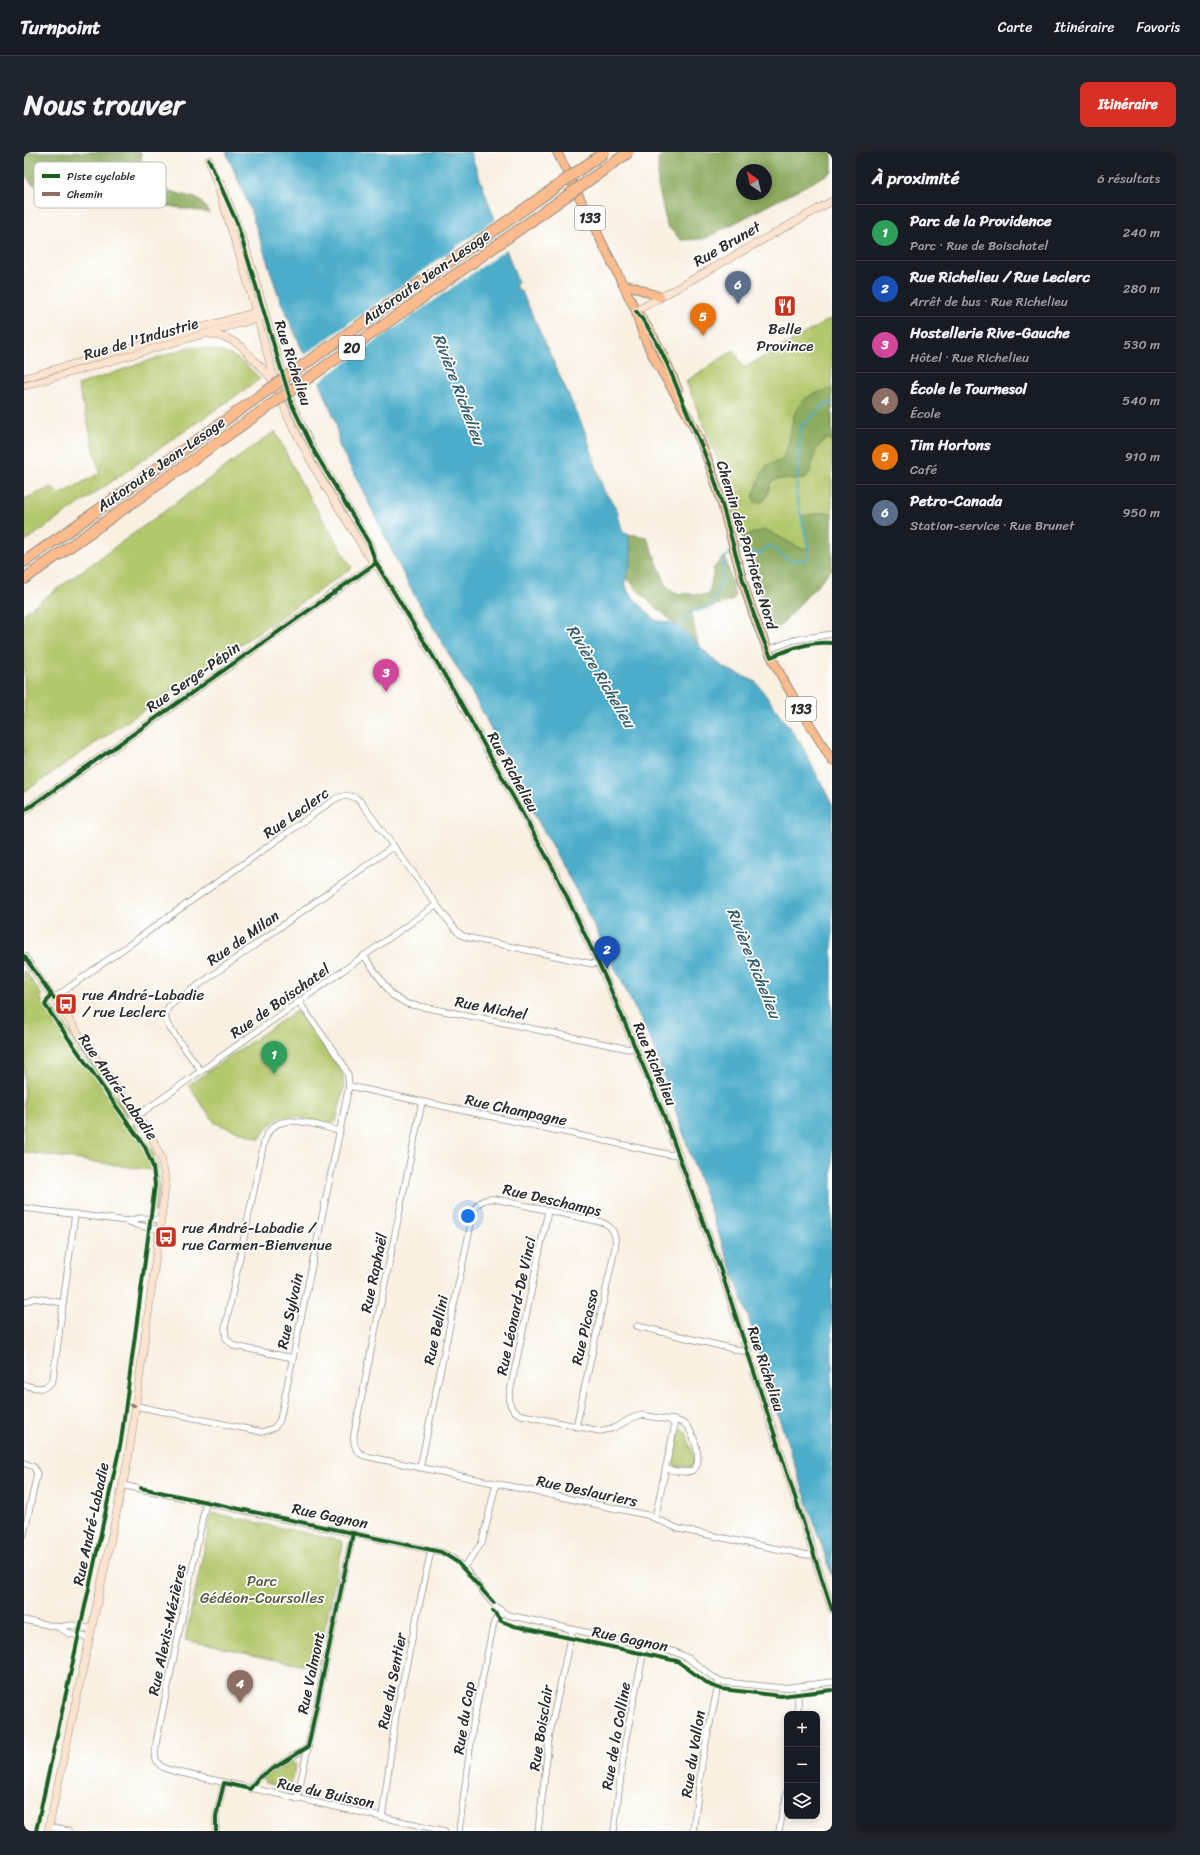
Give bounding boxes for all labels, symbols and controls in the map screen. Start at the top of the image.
text: Turnpoint [20,11,101,44]
text: Carte [998,15,1033,40]
text: Itinéraire [1055,15,1114,40]
text: Favoris [1136,15,1180,40]
text: Nous trouver [24,80,184,129]
button: Itinéraire [1080,82,1176,127]
legend [34,162,166,208]
text: À proximité [872,163,959,193]
north arrow [736,164,772,200]
text: Piste cyclable [67,167,136,186]
text: 6 résultats [1097,167,1160,190]
text: Chemin [67,185,103,204]
road number: 133 [575,206,605,230]
text: Parc de la Providence [910,208,1052,234]
street label: Rue Brunet [688,214,767,274]
text: 1 [882,221,888,244]
text: 240 m [1123,221,1160,244]
street label: Autoroute Jean-Lesage [355,222,496,332]
text: Parc · Rue de Boischatel [910,234,1048,257]
text: Rue Richelieu / Rue Leclerc [910,264,1090,290]
pin: 6 [725,271,751,304]
text: 2 [881,277,889,300]
text: 280 m [1123,277,1160,300]
text: Arrêt de bus · Rue Richelieu [910,290,1068,313]
restaurant icon: Belle Province [772,293,798,319]
pin: 5 [690,303,716,336]
street label: Rue de l'Industrie [81,310,201,368]
place label: Belle Province [757,316,813,359]
street label: Rue Richelieu [267,317,319,409]
text: Hostellerie Rive-Gauche [910,320,1070,346]
water label: Rivière Richelieu [424,329,494,451]
text: 3 [881,333,889,356]
text: 530 m [1123,333,1160,356]
road number: 20 [339,336,365,360]
text: Hôtel · Rue Richelieu [910,346,1029,369]
text: École le Tournesol [910,376,1027,402]
text: 4 [881,389,889,412]
text: 540 m [1122,389,1160,412]
text: École [910,402,941,425]
street label: Autoroute Jean-Lesage [90,409,231,519]
text: Tim Hortons [910,432,991,458]
text: 5 [881,445,889,468]
text: 910 m [1125,445,1160,468]
street label: Chemin des Patriotes Nord [709,457,785,634]
text: Café [910,458,937,481]
text: Petro-Canada [910,488,1002,514]
text: 6 [881,501,889,524]
text: 950 m [1122,501,1160,524]
text: Station-service · Rue Brunet [910,514,1074,537]
water label: Rivière Richelieu [558,618,645,736]
street label: Rue Serge-Pépin [140,635,246,719]
pin: 3 [373,659,399,692]
road number: 133 [786,697,816,721]
street label: Rue Richelieu [480,727,546,817]
street label: Rue Leclerc [257,780,335,845]
street label: Rue de Milan [201,903,285,973]
water label: Rivière Richelieu [719,903,790,1025]
pin: 2 [594,936,620,969]
street label: Rue de Boischatel [224,956,336,1045]
place label: rue André-Labadie / rue Leclerc [82,982,204,1025]
street label: Rue Michel [453,988,530,1028]
bus stop icon: rue André-Labadie / rue Leclerc [53,991,79,1017]
street label: Rue Richelieu [626,1018,684,1110]
street label: Rue André-Labadie [71,1028,165,1146]
pin: 1 [261,1041,287,1074]
street label: Rue Champagne [463,1086,570,1134]
street label: Rue Deschamps [500,1176,605,1224]
your location [458,1206,478,1226]
place label: rue André-Labadie / rue Carmen-Bienvenue [182,1215,332,1258]
bus stop icon: rue André-Labadie / rue Carmen-Bienvenue [153,1224,179,1250]
street label: Rue Raphaël [353,1230,395,1315]
street label: Rue Léonard-De Vinci [489,1234,544,1378]
street label: Rue Sylvain [269,1271,311,1351]
street label: Rue Picasso [564,1286,606,1368]
street label: Rue Bellini [416,1292,456,1367]
street label: Rue Richelieu [740,1323,792,1415]
street label: Rue André-Labadie [65,1460,117,1588]
street label: Rue Deslauriers [534,1468,640,1514]
street label: Rue Gagnon [290,1495,370,1537]
street label: Rue Alexis-Mézières [140,1561,194,1698]
park label: Parc Gédéon-Coursolles [200,1568,324,1611]
street label: Rue Gagnon [590,1618,670,1660]
street label: Rue Valmont [290,1629,332,1716]
street label: Rue du Sentier [370,1630,414,1731]
pin: 4 [227,1670,253,1703]
street label: Rue du Cap [445,1680,483,1756]
street label: Rue de la Colline [594,1680,638,1792]
street label: Rue Boisclair [521,1682,561,1773]
street label: Rue du Vallon [673,1708,713,1800]
map controls [784,1711,820,1819]
button: + [784,1711,820,1747]
button: − [784,1747,820,1783]
street label: Rue du Buisson [275,1770,377,1816]
button: layers [784,1783,820,1819]

